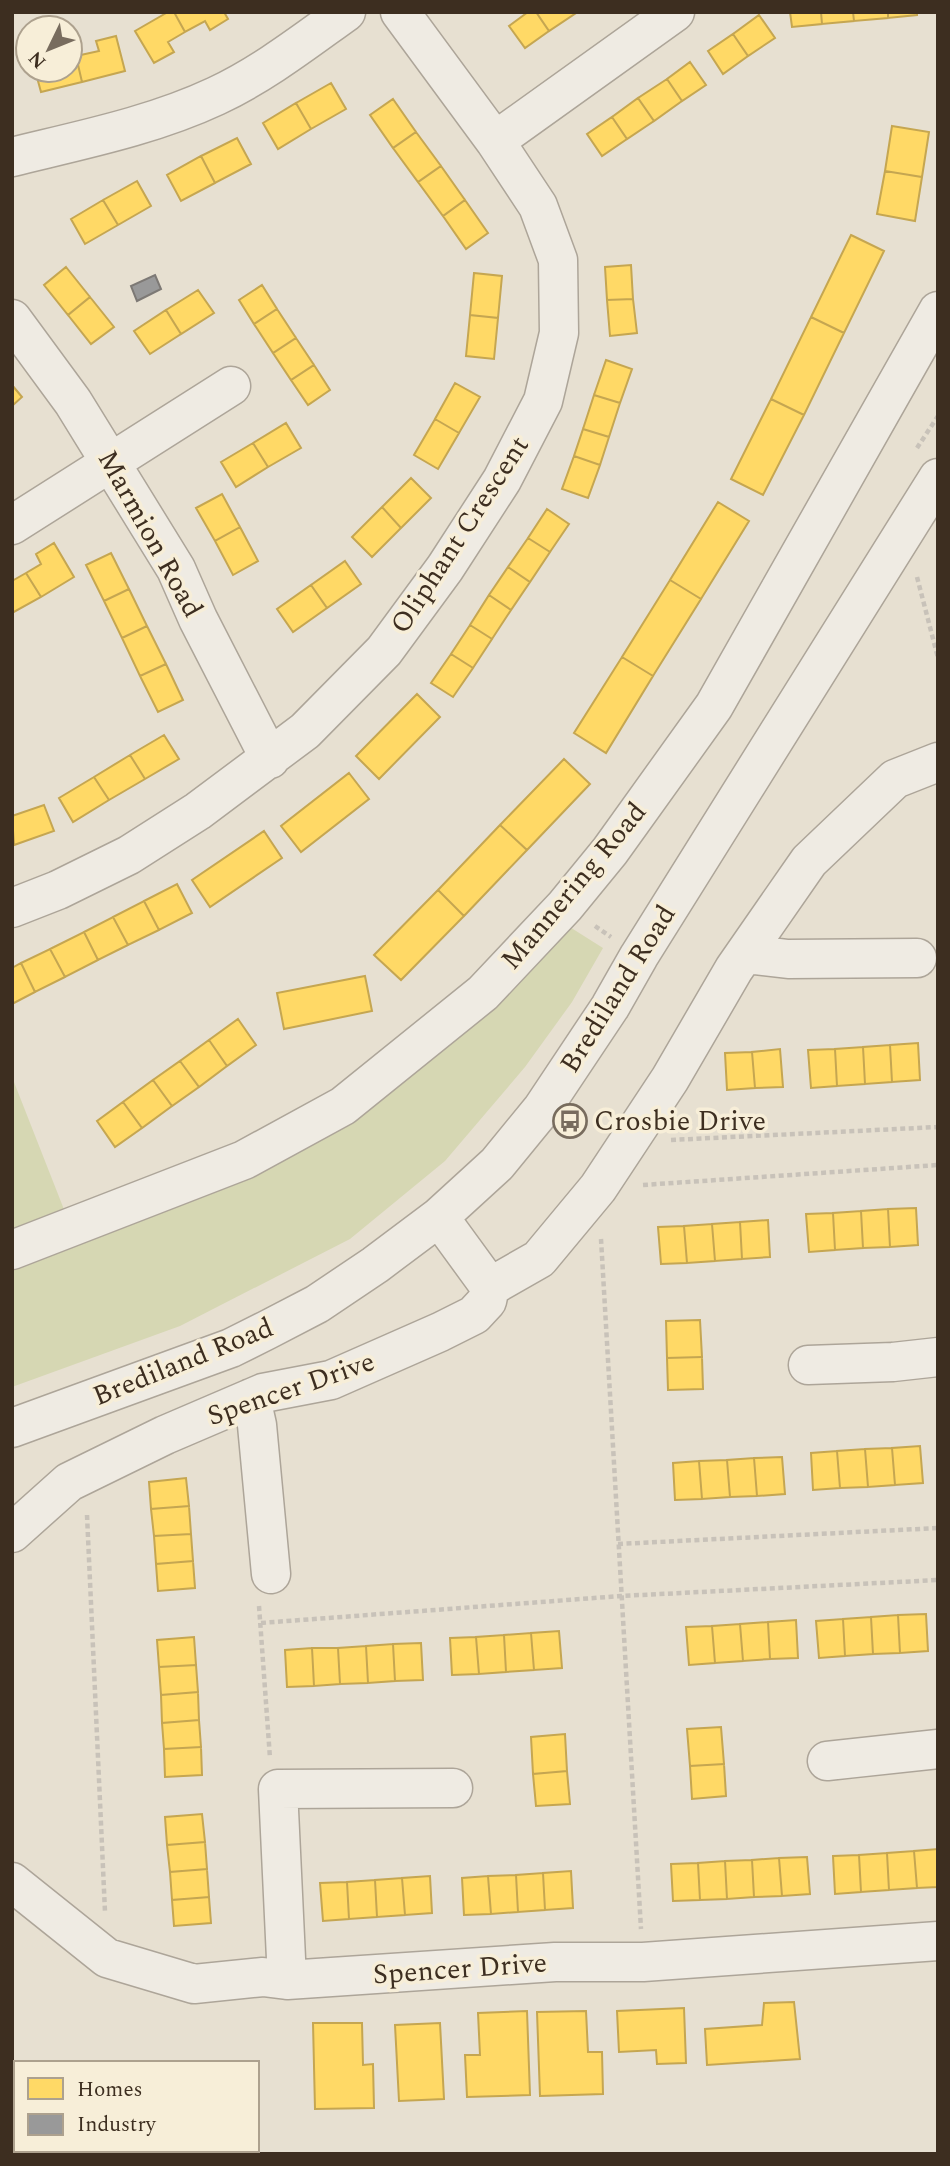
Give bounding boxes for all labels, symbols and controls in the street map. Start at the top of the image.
north arrow [14,14,84,84]
text: N [22,44,54,75]
street label: Oliphant Crescent [380,427,540,643]
street label: Marmion Road [86,442,214,626]
street label: Mannering Road [491,792,657,980]
street label: Brediland Road [549,896,687,1082]
place label: Crosbie Drive [594,1100,766,1143]
bus stop icon: Crosbie Drive [551,1102,589,1140]
street label: Brediland Road [86,1306,280,1418]
street label: Spencer Drive [202,1340,380,1438]
street label: Spencer Drive [372,1941,548,1997]
legend [14,2061,259,2152]
text: Homes [77,2074,143,2106]
text: Industry [77,2109,157,2141]

